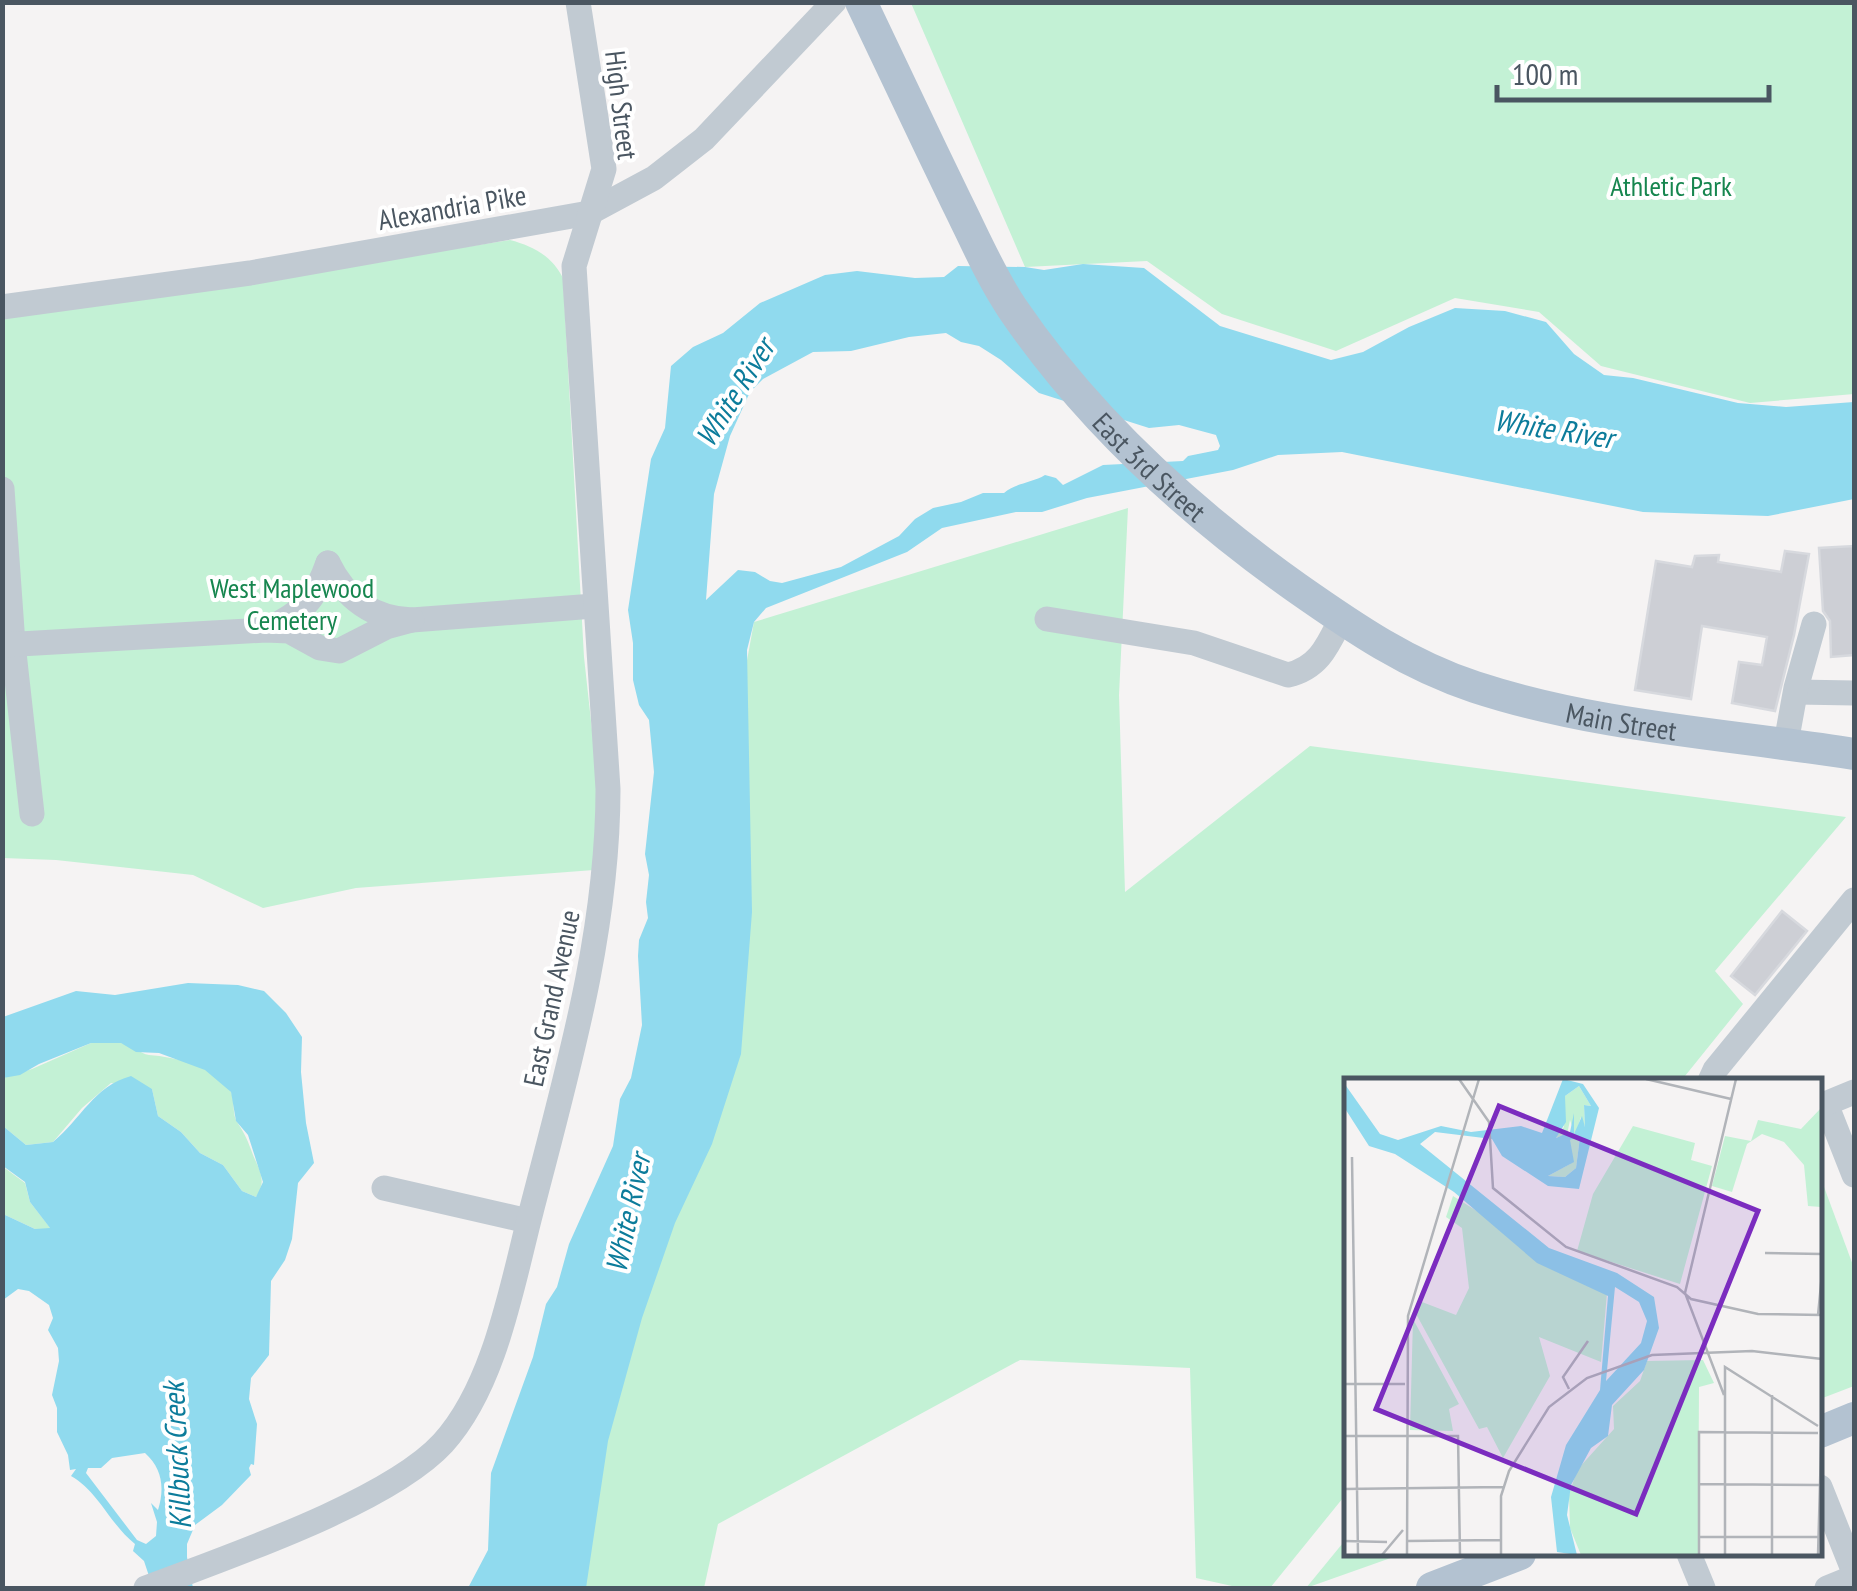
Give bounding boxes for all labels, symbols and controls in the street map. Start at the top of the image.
scale bar [1497,40,1770,102]
street label: High Street [597,48,647,162]
text: 100 m [1512,54,1578,93]
park label: Athletic Park [1610,167,1732,204]
street label: Alexandria Pike [375,176,529,238]
water label: White River [686,328,784,453]
water label: White River [1492,399,1620,457]
street label: East 3rd Street [1085,404,1214,529]
park label: West Maplewood Cemetery [210,569,374,638]
street label: Main Street [1563,693,1679,748]
street label: East Grand Avenue [514,906,588,1090]
inset map [1344,1078,1822,1556]
water label: White River [595,1147,659,1276]
water label: Killbuck Creek [153,1378,199,1530]

